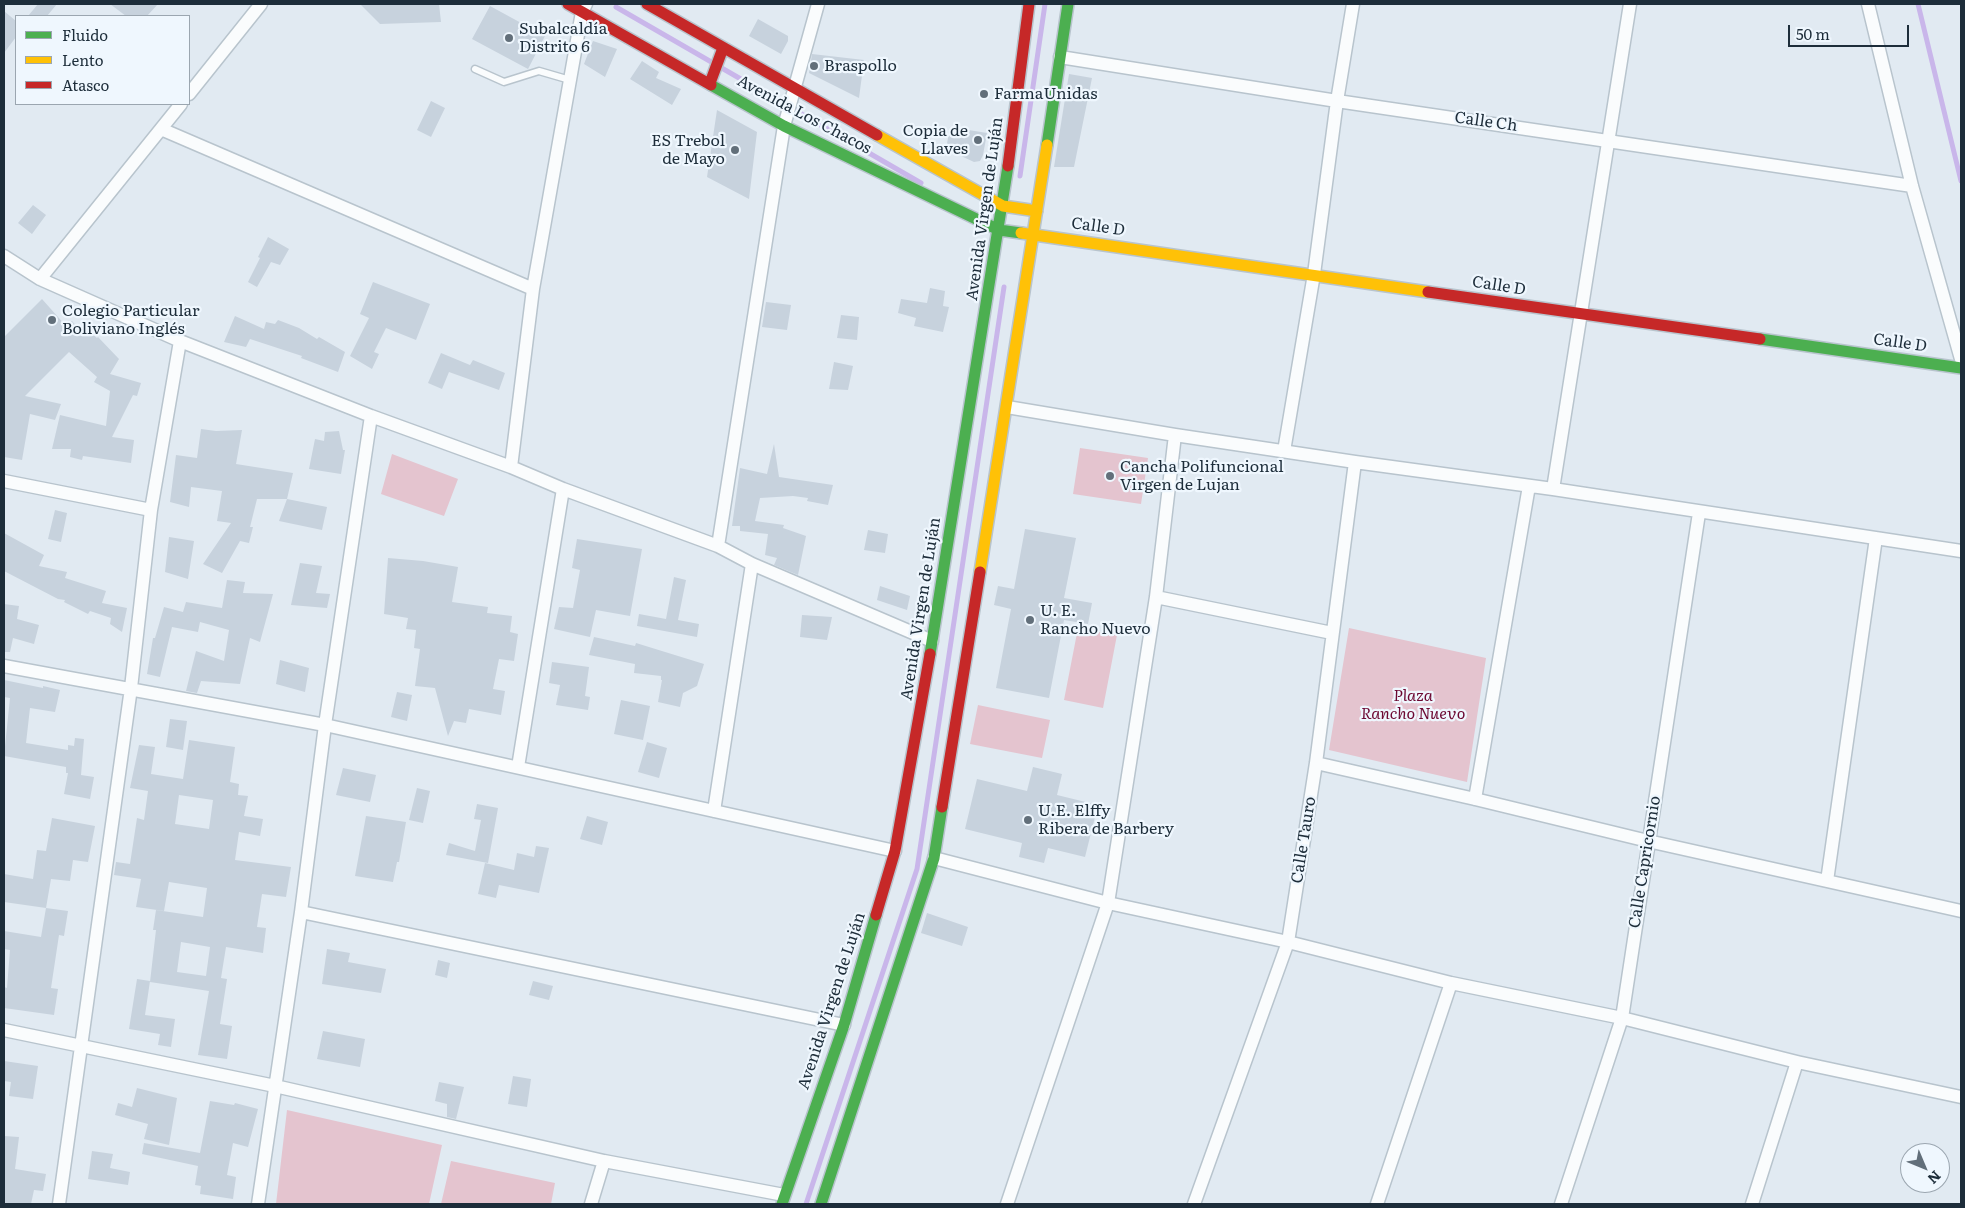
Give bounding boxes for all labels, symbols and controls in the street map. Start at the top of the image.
legend [15,15,190,105]
scale bar [1790,15,1911,47]
place label: Subalcaldía Distrito 6 [519,19,607,57]
text: 50 m [1796,22,1830,45]
text: Fluido [62,23,108,46]
marker: Subalcaldía Distrito 6 [503,32,515,44]
text: Lento [62,48,103,71]
place label: Braspollo [824,56,897,76]
marker: Braspollo [808,60,820,72]
street label: Avenida Los Chacos [734,71,874,159]
text: Atasco [62,73,109,96]
place label: FarmaUnidas [994,84,1097,104]
marker: FarmaUnidas [978,88,990,100]
street label: Calle Ch [1453,108,1519,136]
street label: Avenida Virgen de Luján [963,116,1007,302]
place label: Copia de Llaves [903,121,968,159]
place label: ES Trebol de Mayo [651,131,725,169]
marker: Copia de Llaves [972,134,984,146]
marker: ES Trebol de Mayo [729,144,741,156]
street label: Calle D [1070,214,1126,240]
street label: Calle D [1471,272,1527,300]
place label: Colegio Particular Boliviano Inglés [62,301,200,339]
marker: Colegio Particular Boliviano Inglés [46,314,58,326]
street label: Calle D [1872,330,1928,356]
place label: Cancha Polifuncional Virgen de Lujan [1120,457,1284,495]
marker: Cancha Polifuncional Virgen de Lujan [1104,470,1116,482]
street label: Avenida Virgen de Luján [897,516,945,702]
place label: U. E. Rancho Nuevo [1040,601,1151,639]
marker: U. E. Rancho Nuevo [1024,614,1036,626]
park label: Plaza Rancho Nuevo [1361,686,1465,724]
street label: Calle Capricornio [1625,794,1665,930]
street label: Calle Tauro [1288,795,1320,885]
place label: U.E. Elffy Ribera de Barbery [1038,801,1174,839]
marker: U.E. Elffy Ribera de Barbery [1022,814,1034,826]
street label: Avenida Virgen de Luján [794,910,870,1092]
north arrow [1900,1143,1950,1193]
text: N [1924,1167,1946,1189]

